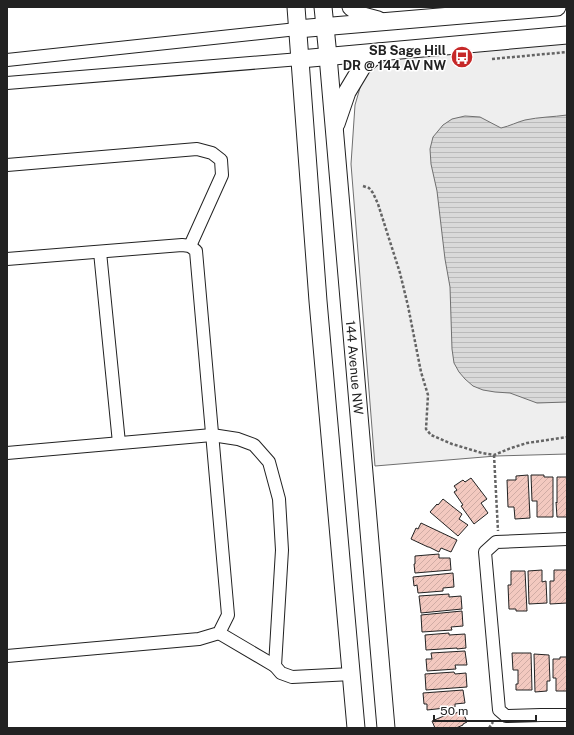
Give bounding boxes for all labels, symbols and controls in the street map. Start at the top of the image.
place label: SB Sage Hill DR @ 144 AV NW [343,43,446,73]
bus stop icon: SB Sage Hill DR @ 144 AV NW [449,44,475,70]
street label: 144 Avenue NW [343,320,366,416]
scale bar [434,697,536,723]
text: 50 m [440,704,468,718]

